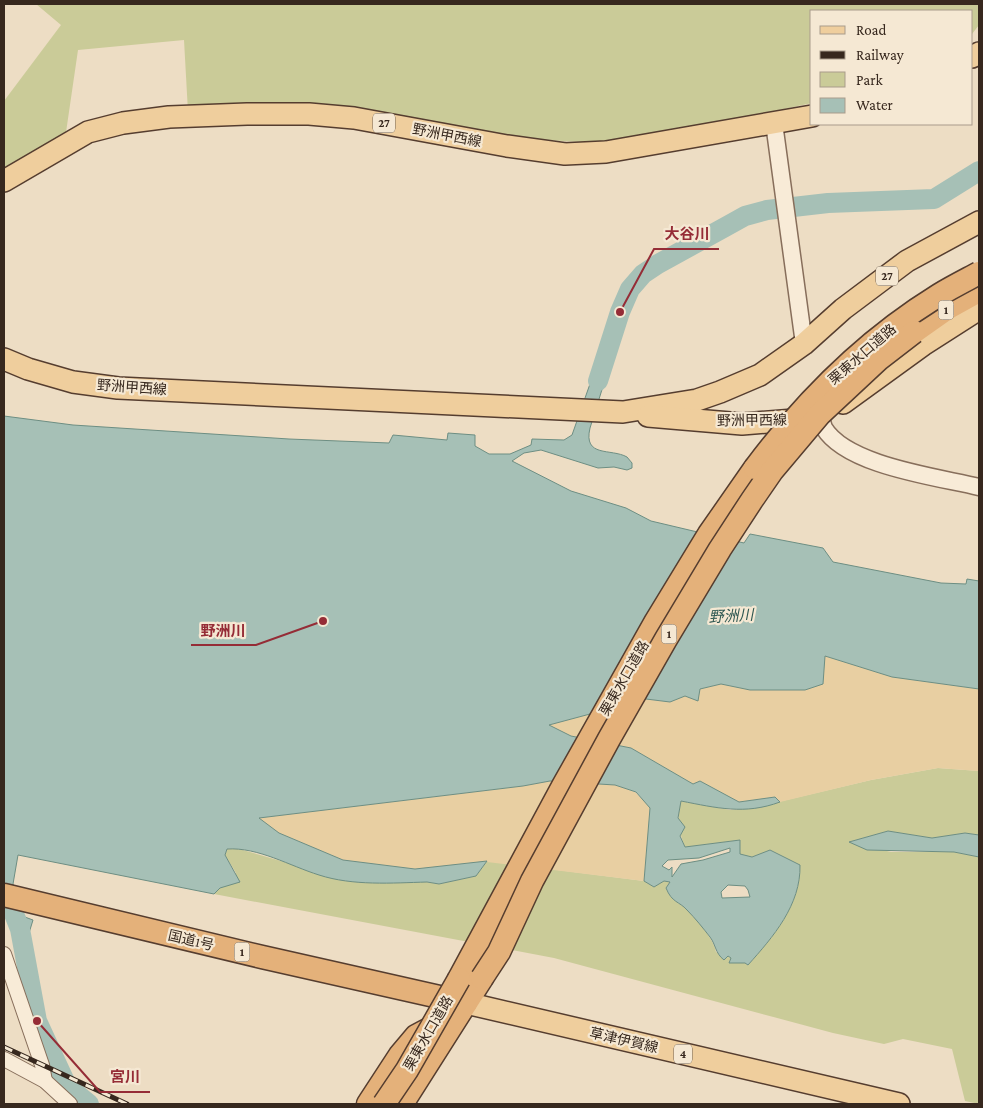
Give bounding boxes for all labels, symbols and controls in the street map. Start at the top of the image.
legend [810,10,973,125]
text: Road [856,22,887,38]
text: Railway [856,47,904,64]
text: Park [856,72,883,88]
text: Water [856,97,893,113]
road number: 27 [373,114,395,132]
street label: 野洲甲西線 [411,120,483,150]
callout: 大谷川 [654,219,719,249]
text: 大谷川 [664,226,710,242]
road number: 27 [876,266,898,286]
road number: 1 [938,300,954,320]
street label: 栗東水口道路 [825,320,899,388]
street label: 野洲甲西線 [97,377,167,397]
street label: 野洲甲西線 [717,411,787,429]
water label: 野洲川 [708,607,756,625]
callout: 野洲川 [191,615,256,645]
text: 野洲川 [200,623,246,639]
road number: 1 [662,624,676,644]
street label: 栗東水口道路 [596,638,652,718]
street label: 国道1号 [166,927,216,953]
road number: 1 [234,942,250,962]
street label: 栗東水口道路 [400,993,456,1073]
street label: 草津伊賀線 [588,1024,660,1056]
road number: 4 [674,1044,692,1064]
callout: 宮川 [100,1062,150,1092]
text: 宮川 [110,1069,140,1085]

